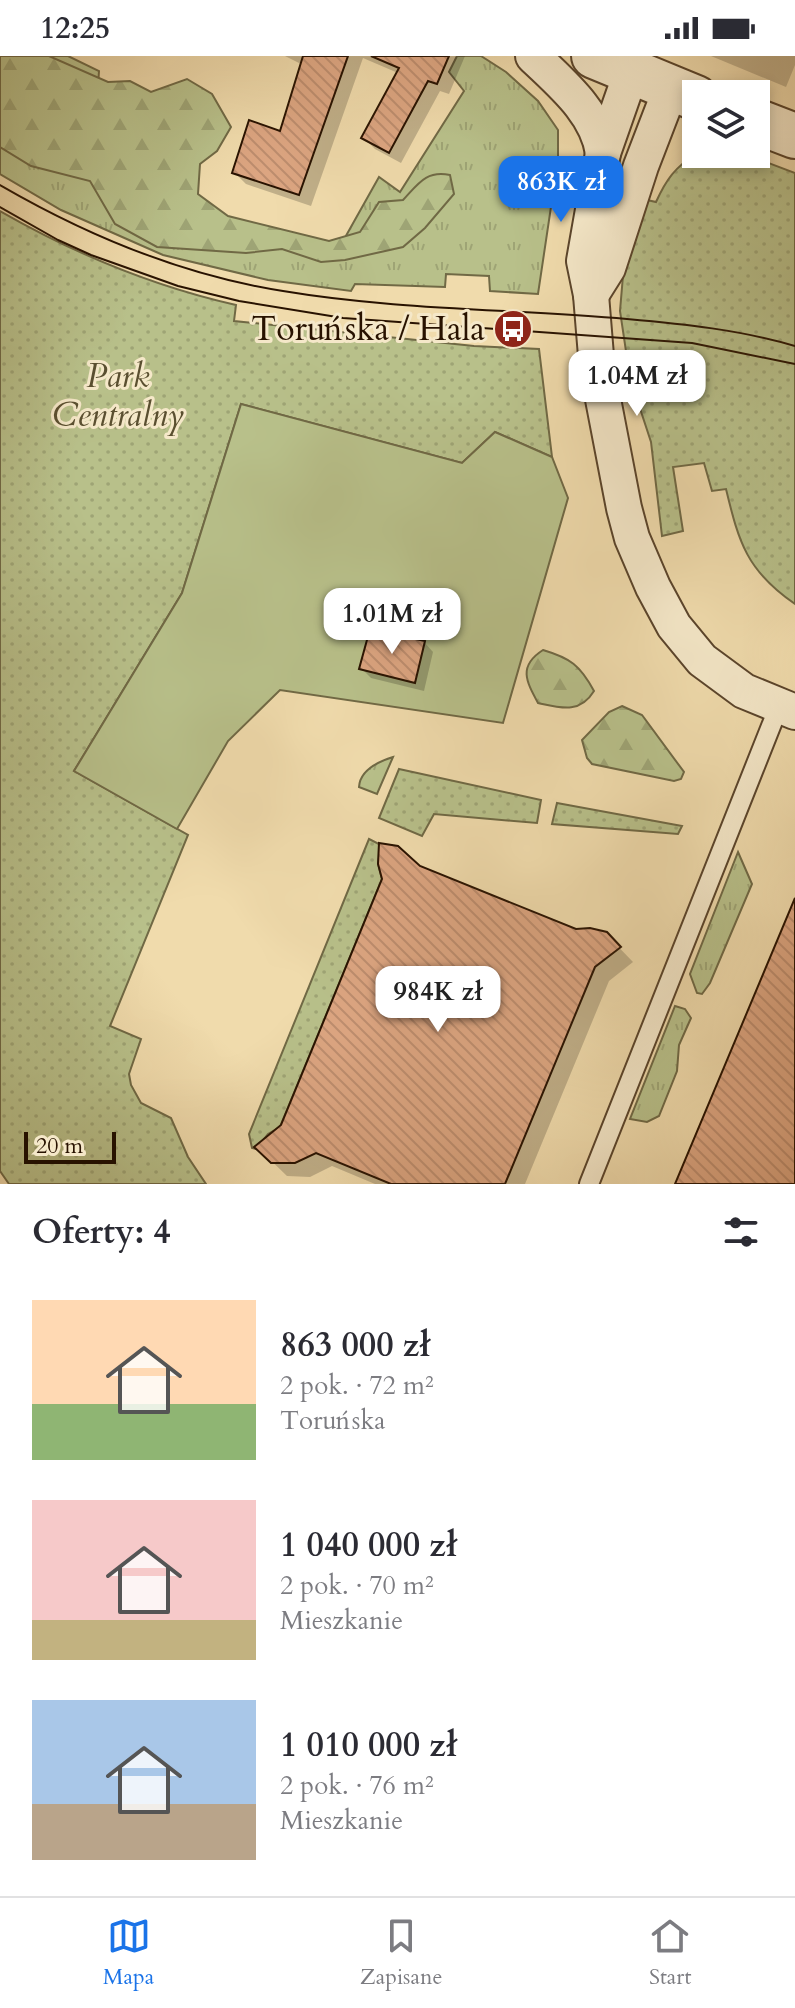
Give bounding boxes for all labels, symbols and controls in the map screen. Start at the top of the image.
text: 12:25 [40,8,110,49]
map controls [682,80,770,168]
button: layers [682,80,770,168]
pin: 863K zł [487,156,635,224]
text: 863K zł [516,164,606,199]
place label: Toruńska / Hala [251,306,485,352]
bus stop icon: Toruńska / Hala [492,308,534,350]
pin: 1.04M zł [554,350,720,418]
park label: Park Centralny [52,353,184,438]
text: 1.04M zł [587,358,687,393]
pin: 1.01M zł [309,588,475,656]
text: 1.01M zł [342,596,442,631]
pin: 984K zł [364,966,512,1034]
text: 984K zł [393,974,483,1009]
scale bar [24,1128,116,1164]
text: 20 m [36,1131,83,1161]
text: Oferty: 4 [32,1209,171,1255]
icon: filters [719,1210,763,1254]
text: 863 000 zł [280,1322,430,1368]
icon: home [96,1332,192,1428]
text: 2 pok. · 72 m² [280,1368,434,1403]
text: Toruńska [280,1403,386,1438]
text: 1 040 000 zł [280,1522,457,1568]
icon: home [96,1532,192,1628]
text: 2 pok. · 70 m² [280,1568,434,1603]
text: Mieszkanie [280,1603,403,1638]
text: 1 010 000 zł [280,1722,457,1768]
icon: home [96,1732,192,1828]
text: 2 pok. · 76 m² [280,1768,434,1803]
text: Mieszkanie [280,1803,403,1838]
tab: Mapa [103,1914,154,1992]
tab: Zapisane [360,1914,442,1992]
tab: Start [648,1914,692,1992]

